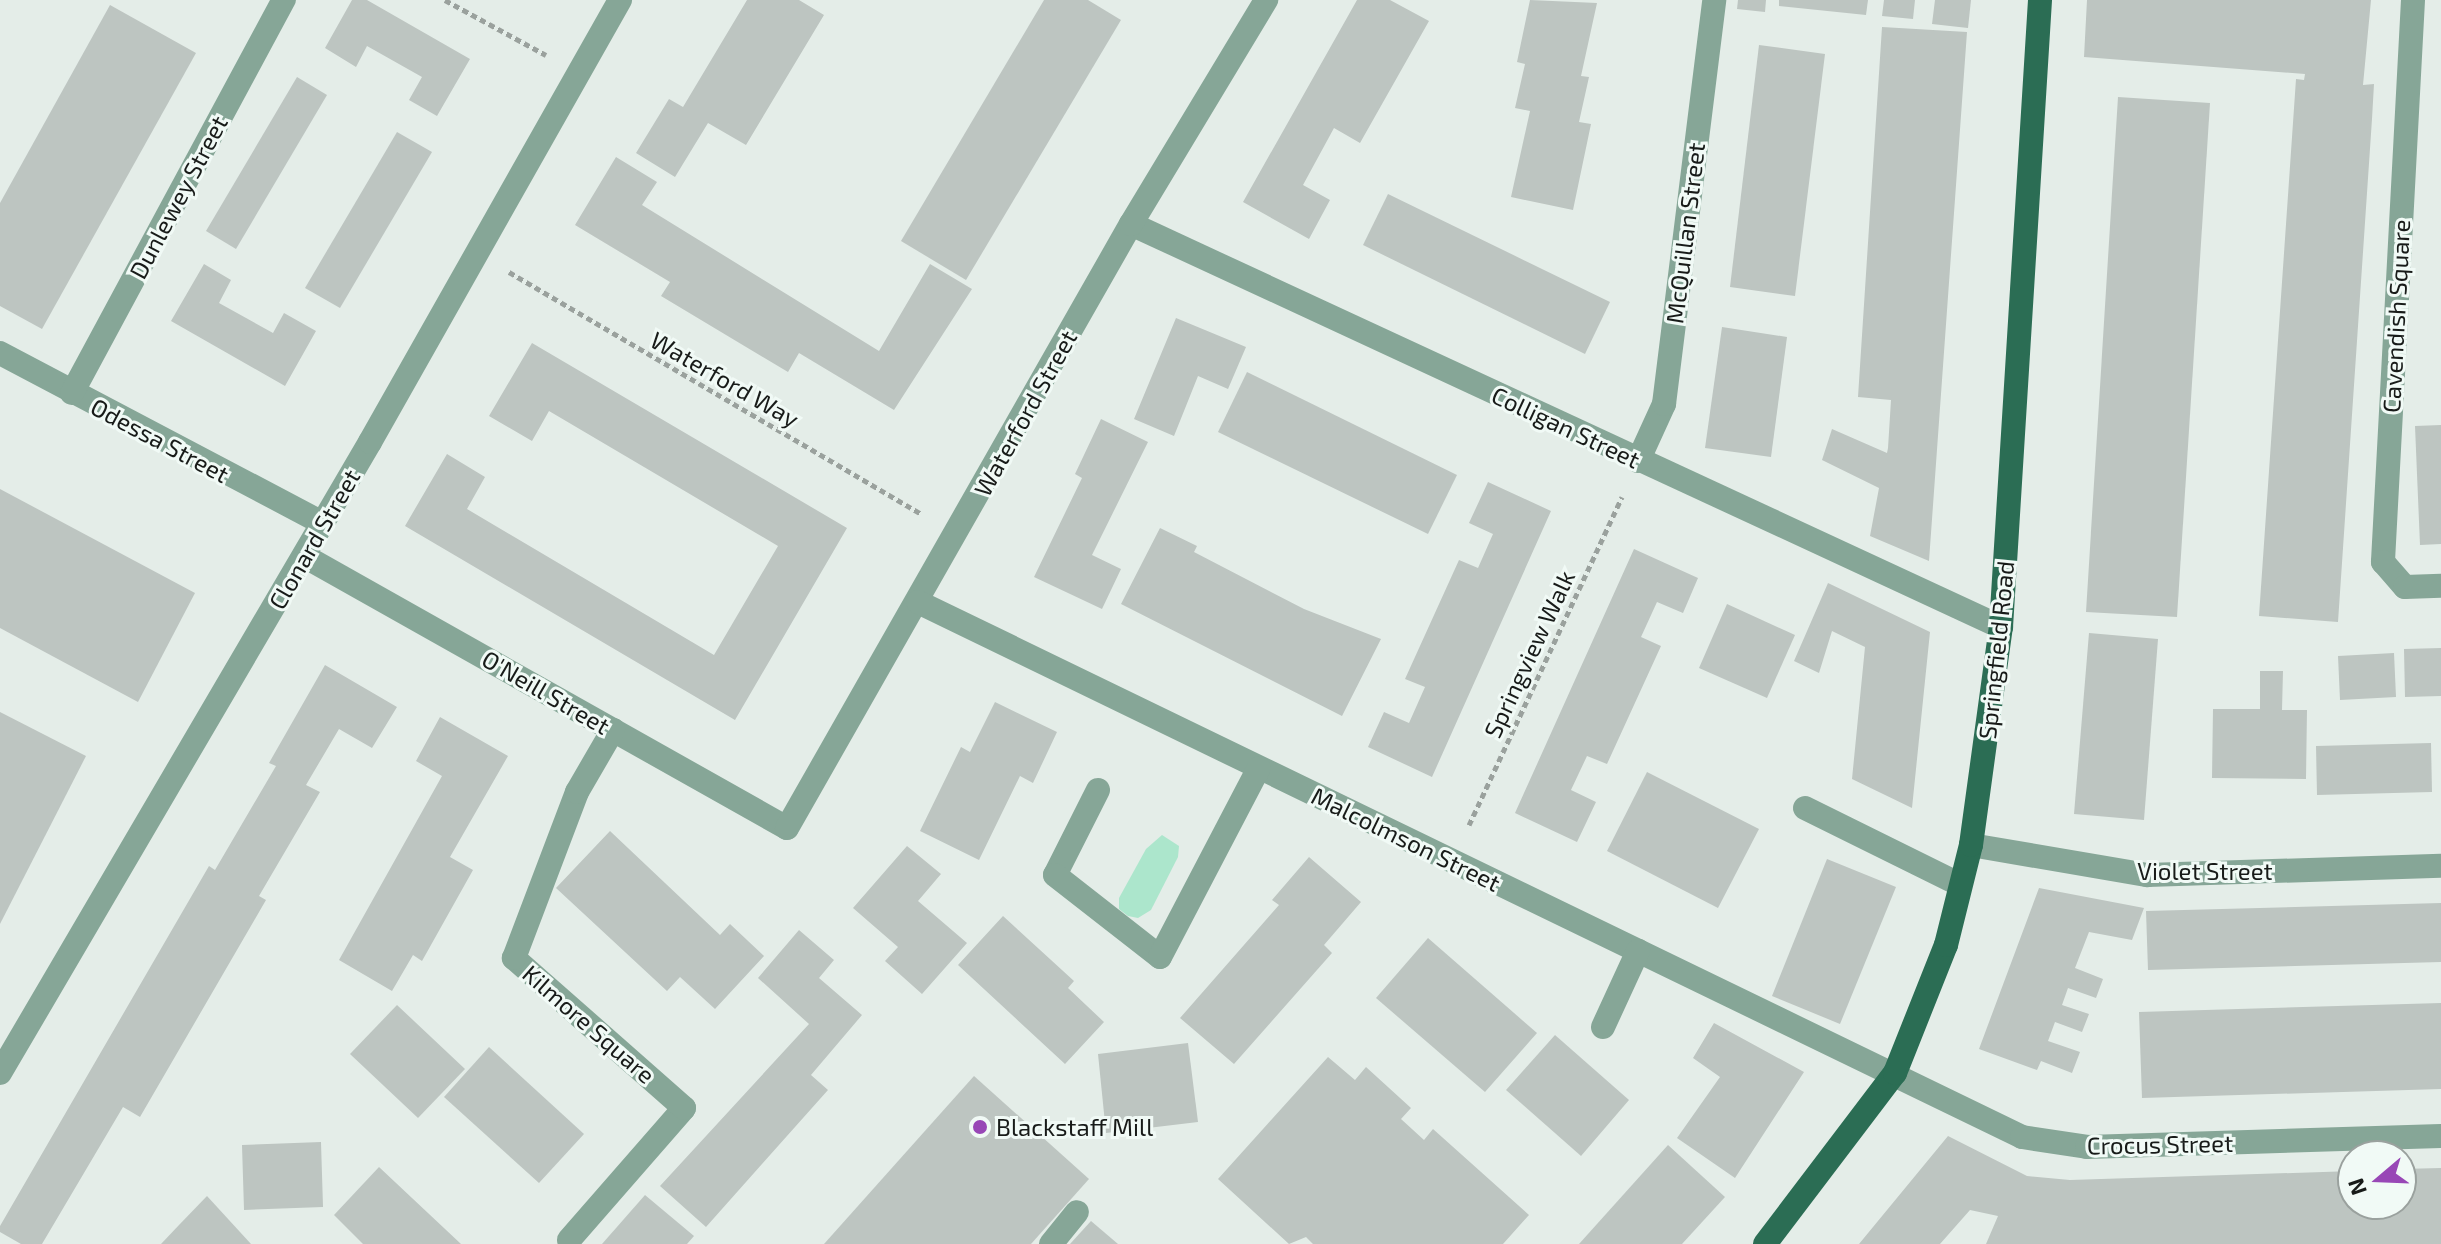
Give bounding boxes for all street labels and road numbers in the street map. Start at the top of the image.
street label: Dunlewey Street [123,110,233,284]
street label: McQuillan Street [1660,141,1710,325]
street label: Cavendish Square [2377,219,2415,413]
street label: Waterford Way [646,325,804,433]
street label: Waterford Street [968,325,1082,501]
street label: Colligan Street [1487,380,1645,474]
street label: Odessa Street [86,392,234,488]
street label: Clonard Street [262,464,366,614]
street label: Springfield Road [1972,559,2020,741]
street label: Springview Walk [1477,565,1581,743]
street label: O'Neill Street [477,644,615,740]
street label: Malcolmson Street [1307,781,1505,897]
street label: Violet Street [2137,857,2273,885]
street label: Kilmore Square [517,959,661,1089]
street label: Crocus Street [2087,1128,2233,1160]

